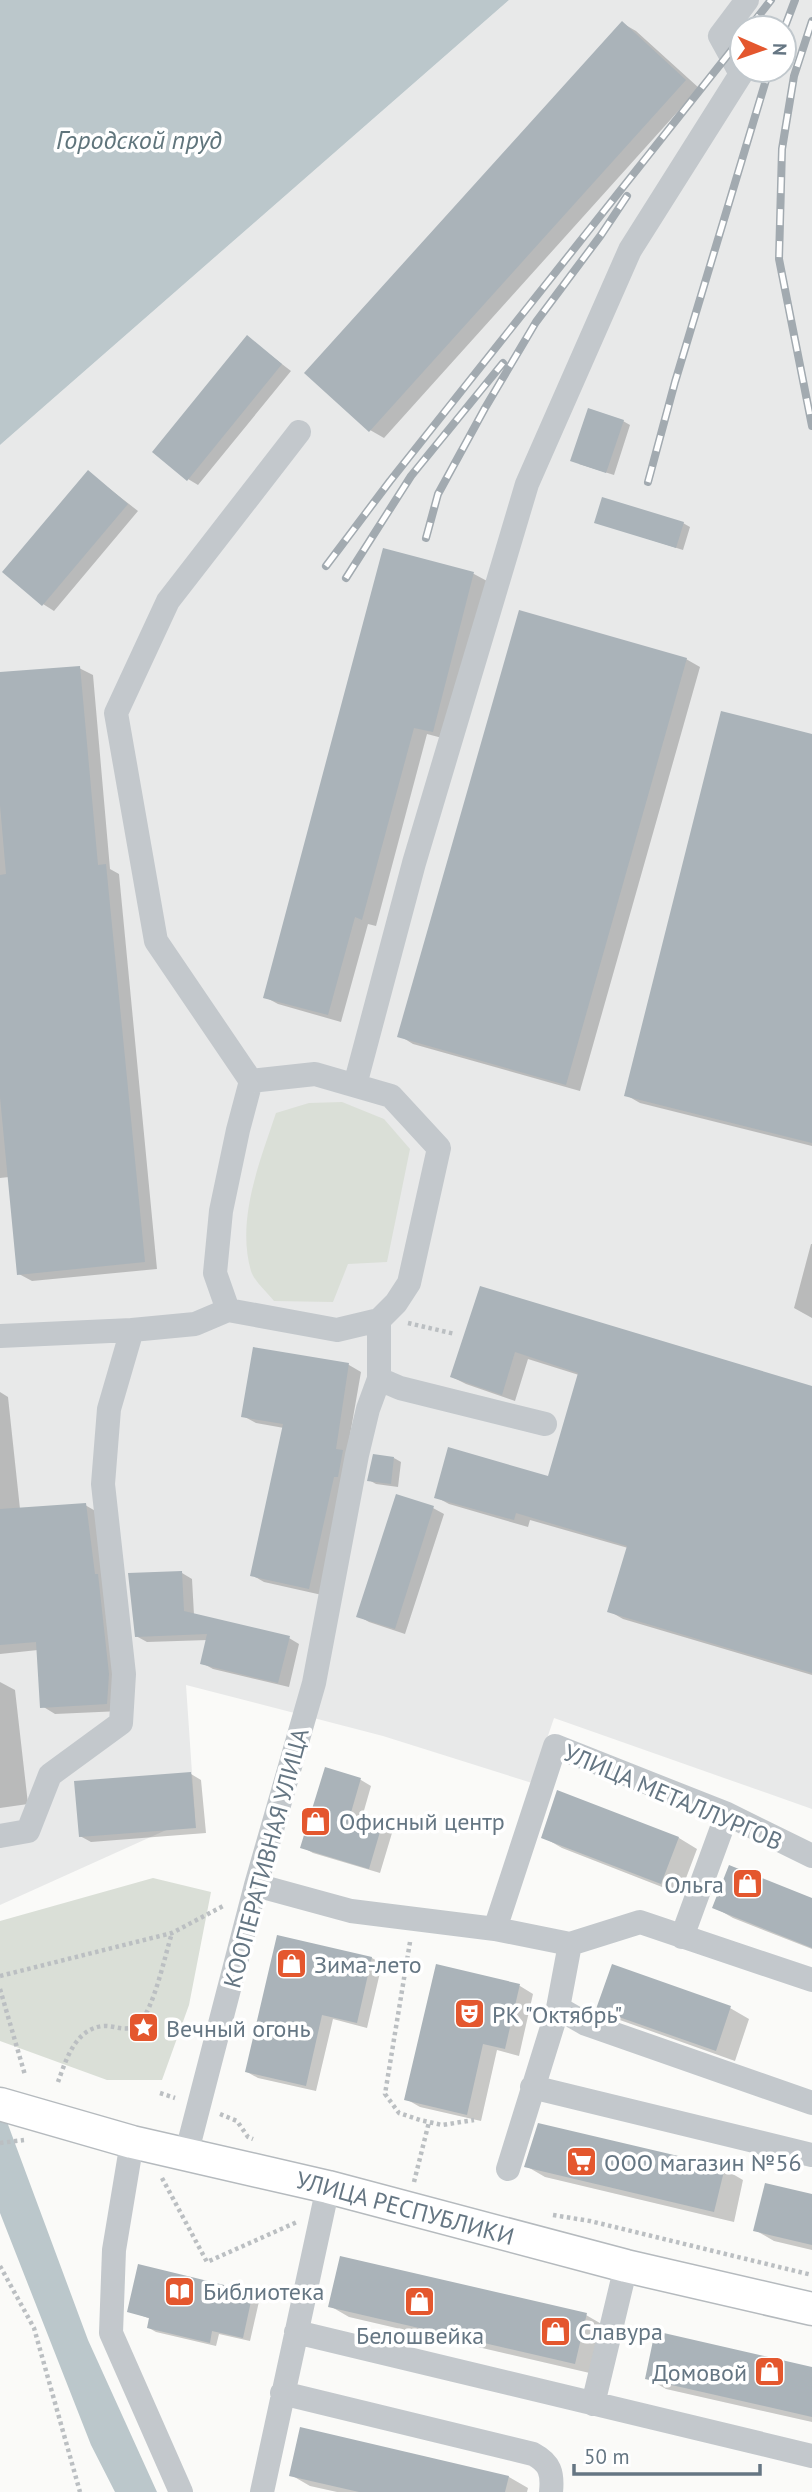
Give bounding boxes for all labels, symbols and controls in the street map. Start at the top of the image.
north arrow [728,14,798,84]
text: N [768,43,792,56]
water label: Городской пруд [56,123,222,156]
street label: КООПЕРАТИВНАЯ УЛИЦА [216,1725,316,1991]
street label: УЛИЦА МЕТАЛЛУРГОВ [559,1737,787,1857]
shop icon: Офисный центр [299,1804,333,1838]
place label: Офисный центр [339,1806,505,1837]
shop icon: Ольга [730,1867,764,1901]
place label: Ольга [664,1869,724,1900]
shop icon: Зима-лето [274,1947,308,1981]
place label: Зима-лето [314,1949,422,1980]
theatre icon: РК "Октябрь" [452,1997,486,2031]
place label: РК "Октябрь" [492,1999,622,2030]
place icon: Вечный огонь [126,2011,160,2045]
place label: Вечный огонь [166,2013,311,2044]
supermarket icon: ООО магазин №56 [564,2145,598,2179]
place label: ООО магазин №56 [604,2147,802,2178]
street label: УЛИЦА РЕСПУБЛИКИ [293,2164,517,2252]
library icon: Библиотека [163,2274,197,2308]
place label: Библиотека [203,2276,324,2307]
shop icon: Белошвейка [403,2284,437,2318]
shop icon: Славура [538,2314,572,2348]
place label: Славура [578,2316,663,2347]
place label: Белошвейка [356,2320,484,2351]
shop icon: Домовой [753,2355,787,2389]
place label: Домовой [652,2357,747,2388]
scale bar [574,2432,760,2476]
text: 50 m [584,2443,630,2470]

